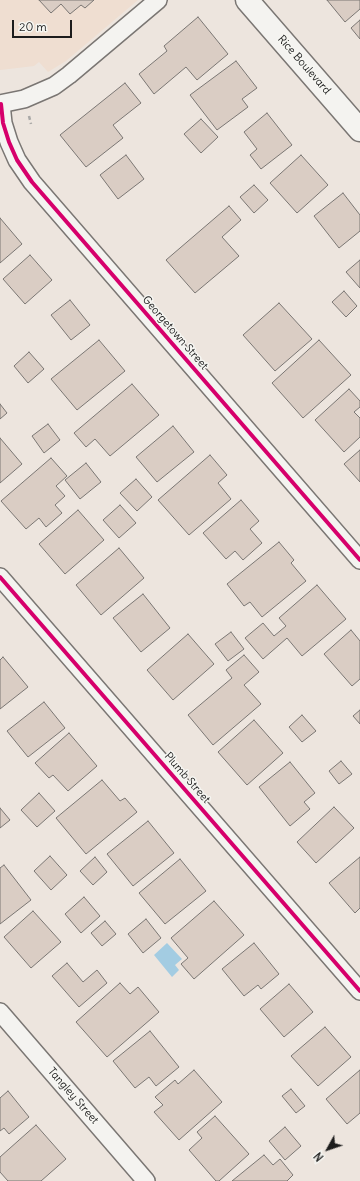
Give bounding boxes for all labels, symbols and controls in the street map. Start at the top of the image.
scale bar [14,12,74,38]
text: 20 m [19,19,47,34]
street label: Rice Boulevard [275,33,333,97]
street label: Georgetown Street [139,293,211,373]
street label: Plumb Street [161,750,213,806]
street label: Tangley Street [45,1065,101,1127]
north arrow [308,1129,348,1169]
text: N [311,1149,327,1164]

